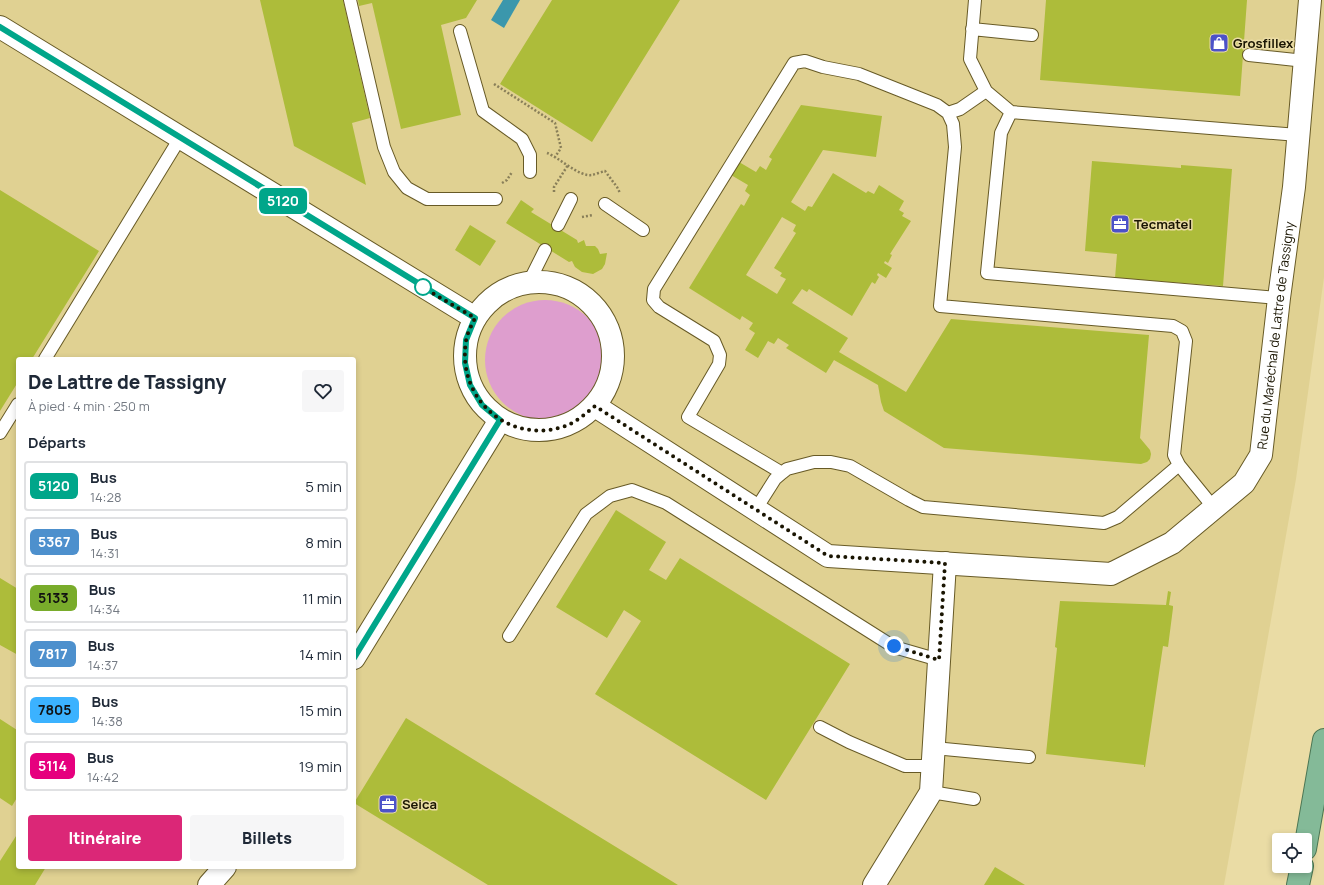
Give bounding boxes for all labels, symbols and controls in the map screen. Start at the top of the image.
shop icon: Grosfillex [1208,32,1230,54]
place label: Grosfillex [1233,34,1294,52]
line badge: 5120 [255,188,311,214]
text: 5120 [267,191,299,210]
office icon: Tecmatel [1109,213,1131,235]
place label: Tecmatel [1134,215,1192,233]
street label: Rue du Maréchal de Lattre de Tassigny [1253,220,1298,450]
unlabelled marker [414,278,432,296]
text: De Lattre de Tassigny [28,369,226,395]
button: heart [302,370,344,412]
text: À pied · 4 min · 250 m [28,397,150,415]
text: Départs [28,432,86,453]
text: Bus [90,467,117,488]
text: 5120 [38,476,70,495]
text: 5 min [305,476,342,497]
text: 14:28 [90,488,121,506]
text: Bus [91,523,118,544]
text: 5367 [38,532,71,551]
text: 8 min [305,532,342,553]
text: 14:31 [91,544,119,562]
text: Bus [89,579,116,600]
text: 5133 [38,588,69,607]
text: 11 min [302,588,342,609]
text: 14:34 [89,600,120,618]
text: Bus [88,635,115,656]
your location [884,636,904,656]
text: 7817 [38,644,68,663]
text: 14 min [299,644,342,665]
text: 14:37 [88,656,118,674]
text: Bus [91,691,118,712]
text: 7805 [38,700,71,719]
text: 15 min [299,700,342,721]
text: 14:38 [91,712,123,730]
text: Bus [87,747,114,768]
text: 5114 [38,756,67,775]
text: 19 min [299,756,342,777]
text: 14:42 [87,768,119,786]
office icon: Seica [377,793,399,815]
place label: Seica [402,795,437,813]
button: Itinéraire [28,815,182,861]
button: Billets [190,815,344,861]
map controls [1272,833,1312,873]
button: locate [1272,833,1312,873]

